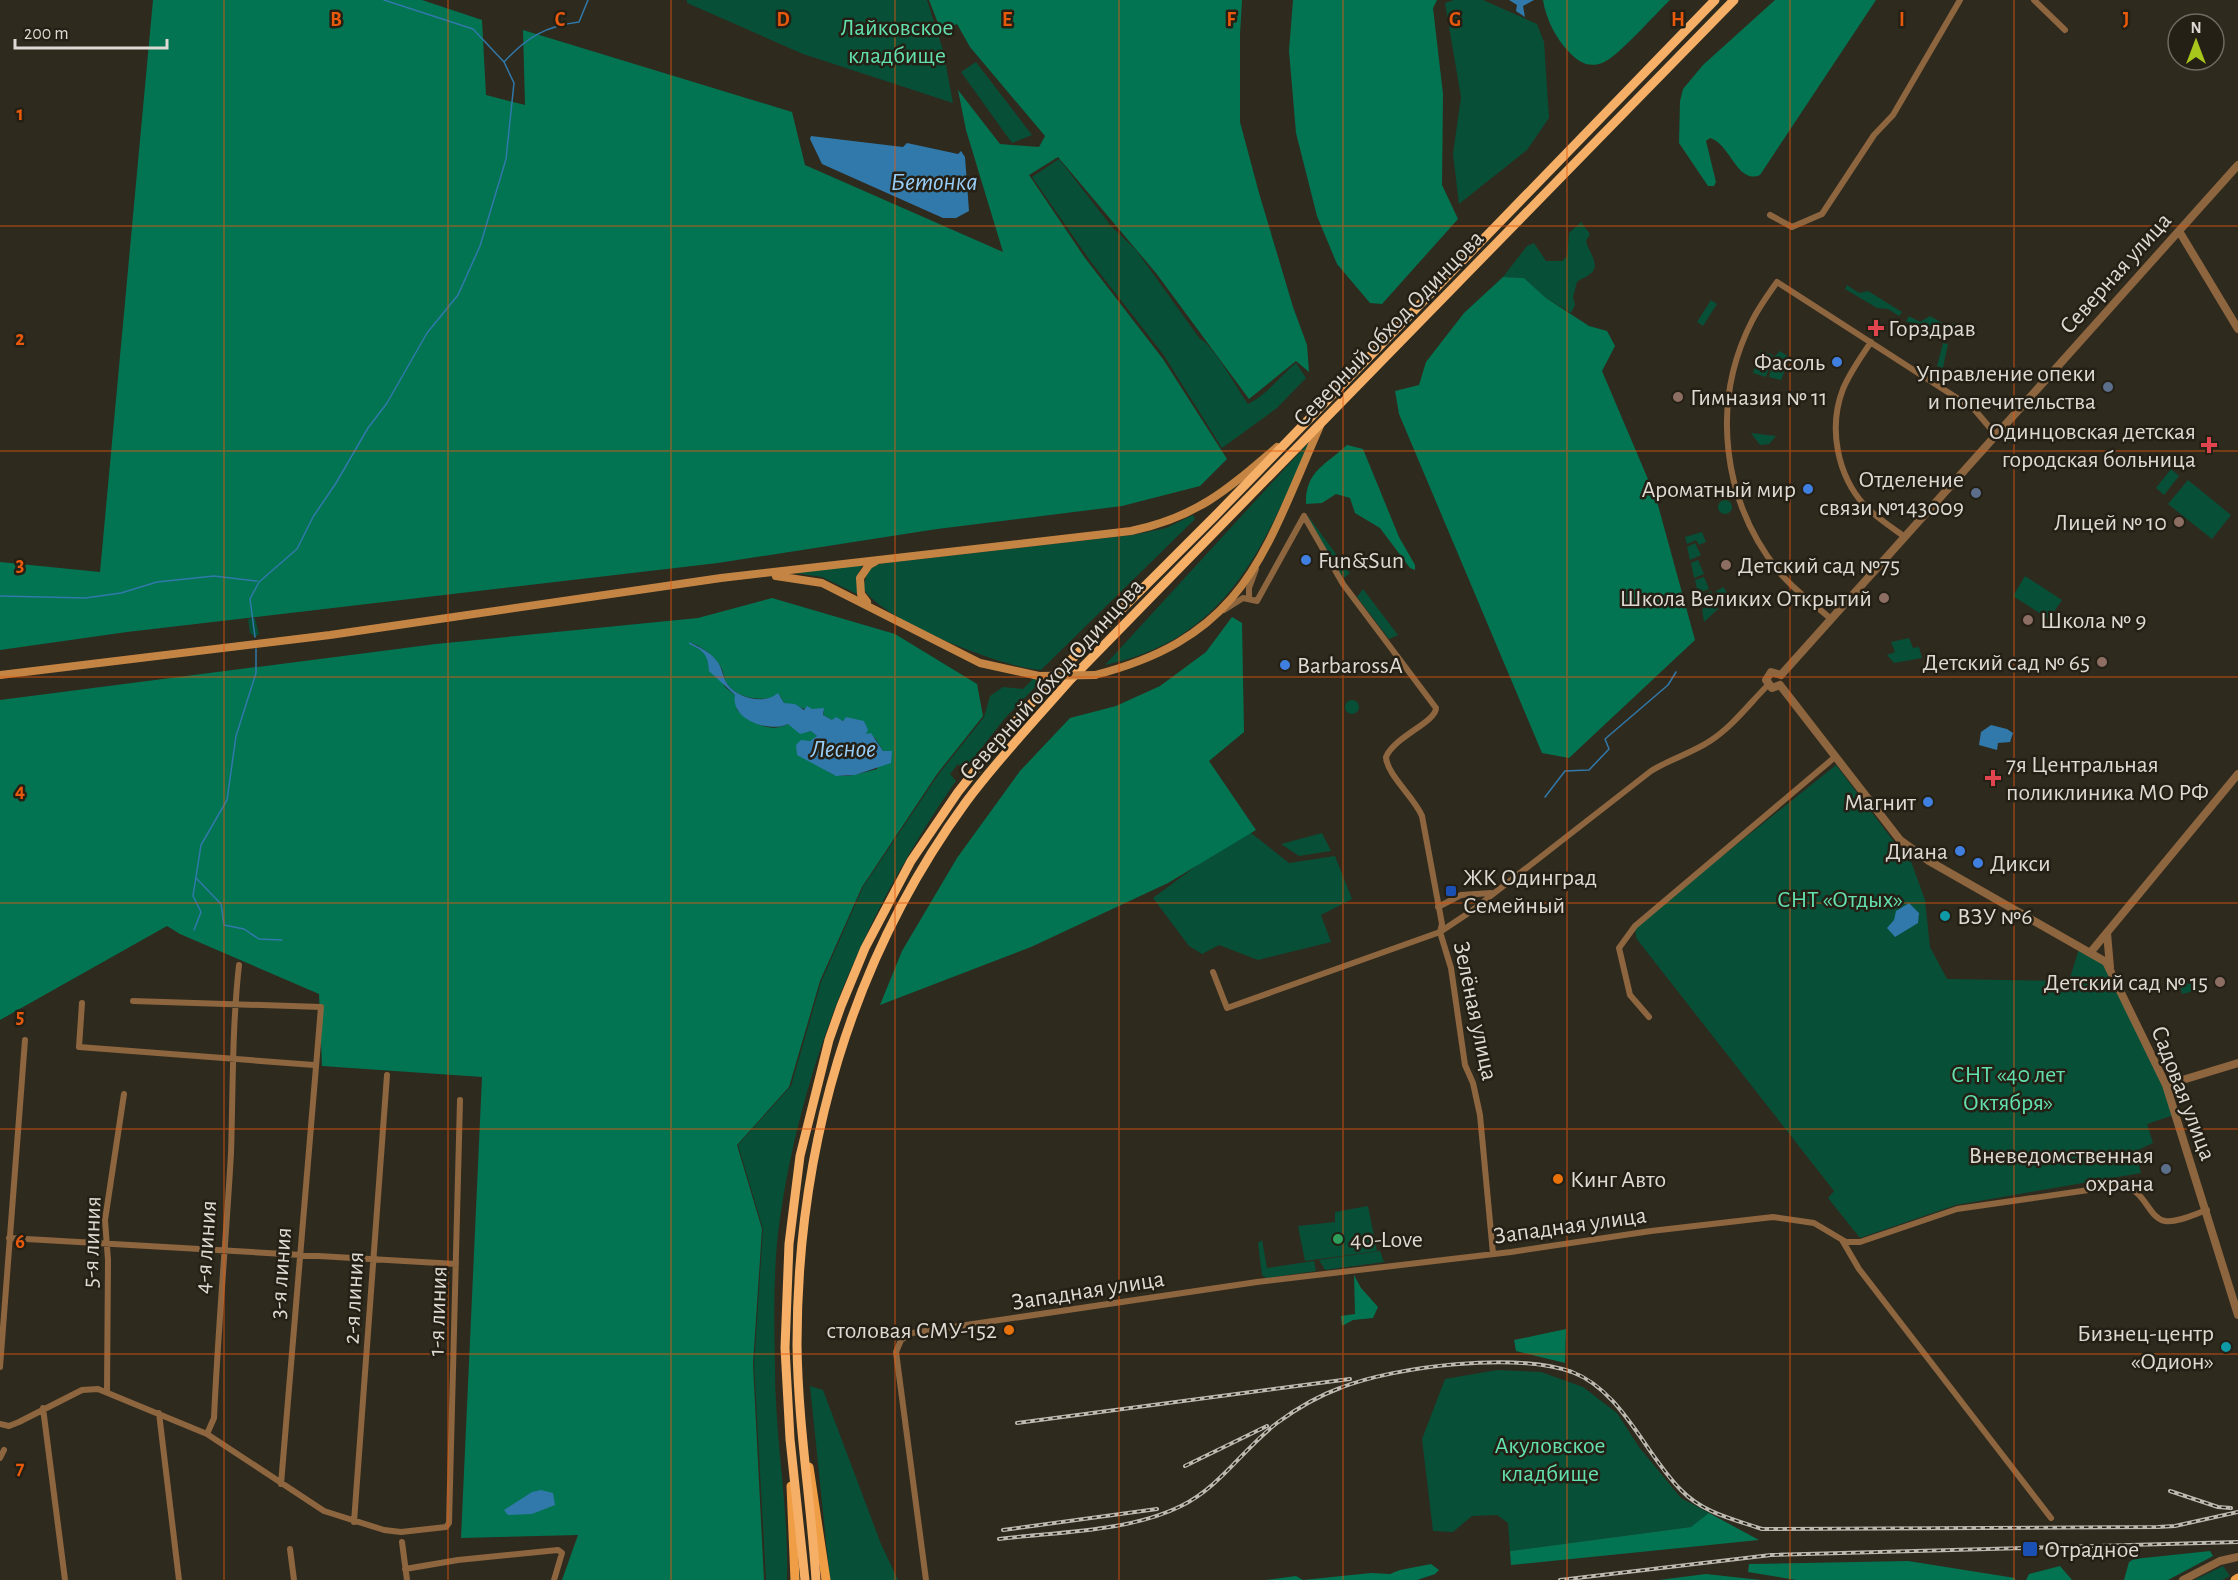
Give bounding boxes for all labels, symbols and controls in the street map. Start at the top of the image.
text: B [330,10,342,30]
text: C [555,10,566,30]
text: D [776,10,790,30]
text: E [1002,10,1012,30]
text: F [1226,10,1236,30]
text: G [1449,10,1461,30]
text: H [1671,10,1685,30]
text: I [1899,10,1905,30]
text: J [2123,10,2129,30]
scale bar [15,12,166,50]
north arrow [2166,12,2226,72]
park label: Лайковское кладбище [841,16,953,68]
text: N [2190,20,2202,36]
text: 200 m [24,25,69,43]
text: 1 [16,104,24,124]
water label: Бетонка [890,169,978,195]
street label: Северная улица [2055,208,2176,339]
street label: Северный обход Одинцова [1289,226,1488,431]
place label: Горздрав [1888,317,1976,341]
marker: Горздрав [1869,321,1883,335]
text: 2 [15,329,25,349]
place label: Фасоль [1754,351,1825,375]
marker: Фасоль [1830,355,1844,369]
place label: Управление опеки и попечительства [1916,362,2096,414]
marker: Управление опеки и попечительства [2101,380,2115,394]
place label: Гимназия № 11 [1690,386,1828,410]
marker: Гимназия № 11 [1671,390,1685,404]
place label: Одинцовская детская городская больница [1988,420,2196,472]
marker: Одинцовская детская городская больница [2200,436,2218,454]
place label: Отделение связи №143009 [1819,468,1964,520]
place label: Ароматный мир [1641,478,1796,502]
marker: Ароматный мир [1801,482,1815,496]
marker: Отделение связи №143009 [1969,486,1983,500]
place label: Лицей № 10 [2054,511,2167,535]
marker: Лицей № 10 [2172,515,2186,529]
place label: Fun&Sun [1318,549,1404,573]
marker: Fun&Sun [1299,553,1313,567]
place label: Детский сад №75 [1738,554,1900,578]
text: 3 [16,555,24,575]
marker: Детский сад №75 [1719,558,1733,572]
street label: Северный обход Одинцова [955,574,1148,785]
place label: Школа Великих Открытий [1620,587,1872,611]
marker: Школа Великих Открытий [1877,591,1891,605]
place label: Школа № 9 [2040,609,2146,633]
marker: Школа № 9 [2021,613,2035,627]
place label: Детский сад № 65 [1923,651,2090,675]
place label: BarbarossA [1297,654,1403,678]
marker: Детский сад № 65 [2095,655,2109,669]
marker: BarbarossA [1278,658,1292,672]
water label: Лесное [809,736,876,762]
place label: 7я Центральная поликлиника МО РФ [2006,753,2209,805]
marker: 7я Центральная поликлиника МО РФ [1984,769,2002,787]
text: 4 [15,781,25,801]
place label: Магнит [1844,791,1916,815]
marker: Магнит [1921,795,1935,809]
place label: Диана [1885,840,1948,864]
marker: Диана [1953,844,1967,858]
place label: Дикси [1990,852,2051,876]
marker: Дикси [1971,856,1985,870]
place label: ЖК Одинград Семейный [1463,866,1597,918]
marker: ЖК Одинград Семейный [1444,884,1458,898]
park label: СНТ «Отдых» [1777,888,1903,912]
place label: ВЗУ №6 [1957,905,2033,929]
marker: ВЗУ №6 [1938,909,1952,923]
street label: Зелёная улица [1449,940,1501,1083]
place label: Детский сад № 15 [2044,971,2208,995]
marker: Детский сад № 15 [2213,975,2227,989]
text: 5 [16,1007,24,1027]
street label: Садовая улица [2146,1023,2220,1164]
park label: СНТ «40 лет Октября» [1951,1063,2065,1115]
place label: Вневедомственная охрана [1969,1144,2154,1196]
marker: Вневедомственная охрана [2159,1162,2173,1176]
place label: Кинг Авто [1570,1168,1666,1192]
marker: Кинг Авто [1551,1172,1565,1186]
street label: 5-я линия [78,1196,106,1288]
street label: 4-я линия [191,1200,221,1295]
street label: Западная улица [1492,1203,1648,1249]
street label: 3-я линия [266,1226,296,1320]
place label: 40-Love [1350,1228,1423,1252]
text: 6 [15,1232,25,1252]
marker: 40-Love [1331,1232,1345,1246]
street label: 2-я линия [340,1251,368,1345]
street label: 1-я линия [424,1266,452,1357]
street label: Западная улица [1010,1267,1166,1315]
place label: столовая СМУ-152 [827,1319,997,1343]
place label: Бизнец-центр «Одион» [2077,1322,2214,1374]
marker: столовая СМУ-152 [1002,1323,1016,1337]
marker: Бизнец-центр «Одион» [2219,1340,2233,1354]
park label: Акуловское кладбище [1494,1434,1606,1486]
text: 7 [16,1458,25,1478]
place label: Отрадное [2044,1538,2139,1562]
marker: Отрадное [2021,1540,2039,1558]

